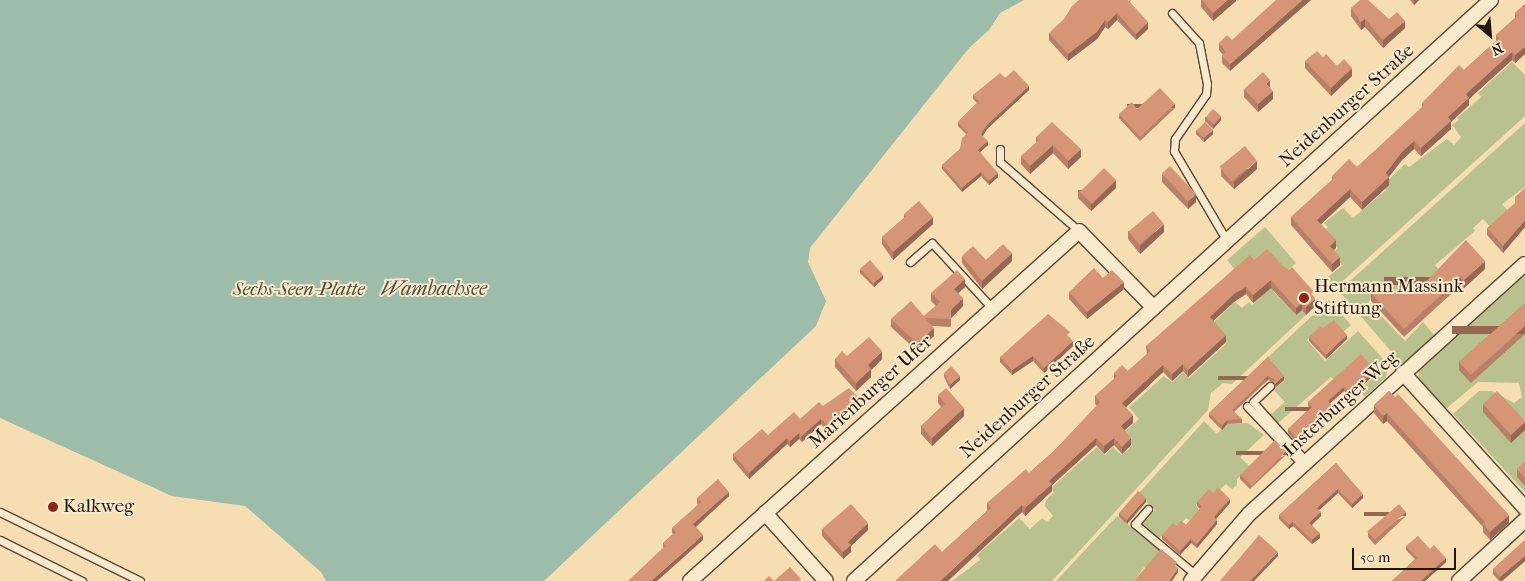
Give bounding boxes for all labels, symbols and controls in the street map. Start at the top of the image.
north arrow [1465,10,1515,60]
text: N [1488,39,1506,59]
street label: Neidenburger Straße [1275,40,1419,172]
water label: Wambachsee [381,276,487,300]
place label: Hermann Massink Stiftung [1314,276,1464,320]
park label: Sechs-Seen-Platte [233,279,365,301]
marker: Hermann Massink Stiftung [1298,292,1310,304]
street label: Marienburger Ufer [804,330,938,454]
street label: Neidenburger Straße [956,331,1100,463]
street label: Insterburger Weg [1279,346,1403,462]
place label: Kalkweg [63,496,134,518]
marker: Kalkweg [47,501,59,513]
scale bar [1355,538,1459,570]
text: 50 m [1360,548,1390,566]

